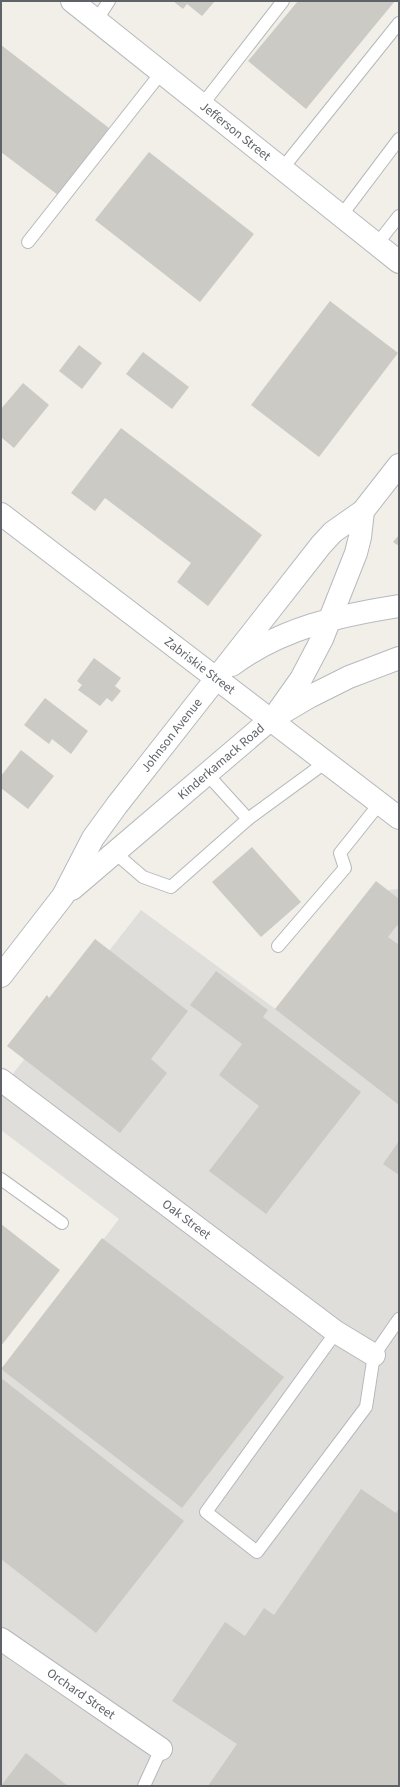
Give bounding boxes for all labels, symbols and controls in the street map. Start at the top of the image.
street label: Jefferson Street [196,98,275,166]
street label: Zabriskie Street [160,633,239,699]
street label: Johnson Avenue [137,694,207,776]
street label: Kinderkamack Road [174,719,268,804]
street label: Oak Street [158,1195,215,1244]
street label: Orchard Street [43,1664,119,1724]

